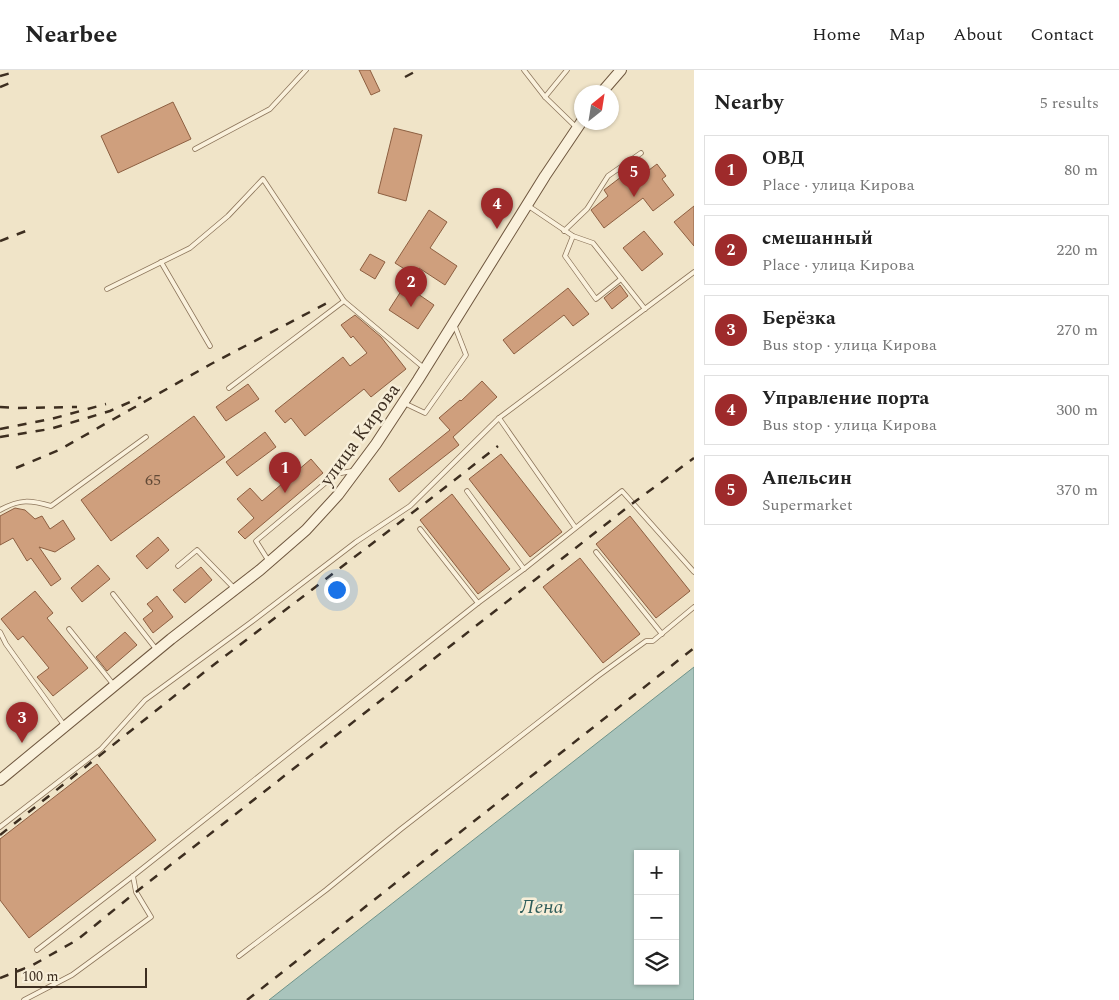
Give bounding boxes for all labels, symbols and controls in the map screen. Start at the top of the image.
text: Nearbee [25,17,117,53]
text: Home [812,21,861,48]
text: Map [889,21,925,48]
text: About [953,21,1003,48]
text: Contact [1031,21,1094,48]
north arrow [574,85,619,130]
text: Nearby [714,87,784,119]
text: 5 results [1040,91,1099,115]
text: ОВД [762,144,805,173]
pin: 5 [618,156,650,197]
text: 1 [727,158,735,182]
text: 80 m [1064,158,1098,182]
text: Place · улица Кирова [762,173,915,197]
pin: 4 [481,188,513,229]
text: смешанный [762,224,873,253]
text: 2 [727,238,735,262]
text: 220 m [1056,238,1098,262]
text: Place · улица Кирова [762,253,915,277]
pin: 2 [395,266,427,307]
text: Берёзка [762,304,836,333]
text: 3 [727,318,735,342]
text: 270 m [1056,318,1098,342]
text: Bus stop · улица Кирова [762,333,937,357]
street label: улица Кирова [312,377,408,493]
text: Управление порта [762,384,929,413]
text: 4 [727,398,735,422]
text: 300 m [1056,398,1098,422]
text: Bus stop · улица Кирова [762,413,937,437]
pin: 1 [269,452,301,493]
text: Апельсин [762,464,852,493]
house number: 65 [145,468,161,492]
text: 5 [727,478,735,502]
text: 370 m [1056,478,1098,502]
text: Supermarket [762,493,853,517]
your location [324,577,350,603]
pin: 3 [6,702,38,743]
map controls [634,850,679,985]
button: + [634,850,679,895]
water label: Лена [519,892,564,922]
button: − [634,895,679,940]
button: layers [634,940,679,985]
scale bar [15,965,148,988]
text: 100 m [22,966,59,987]

